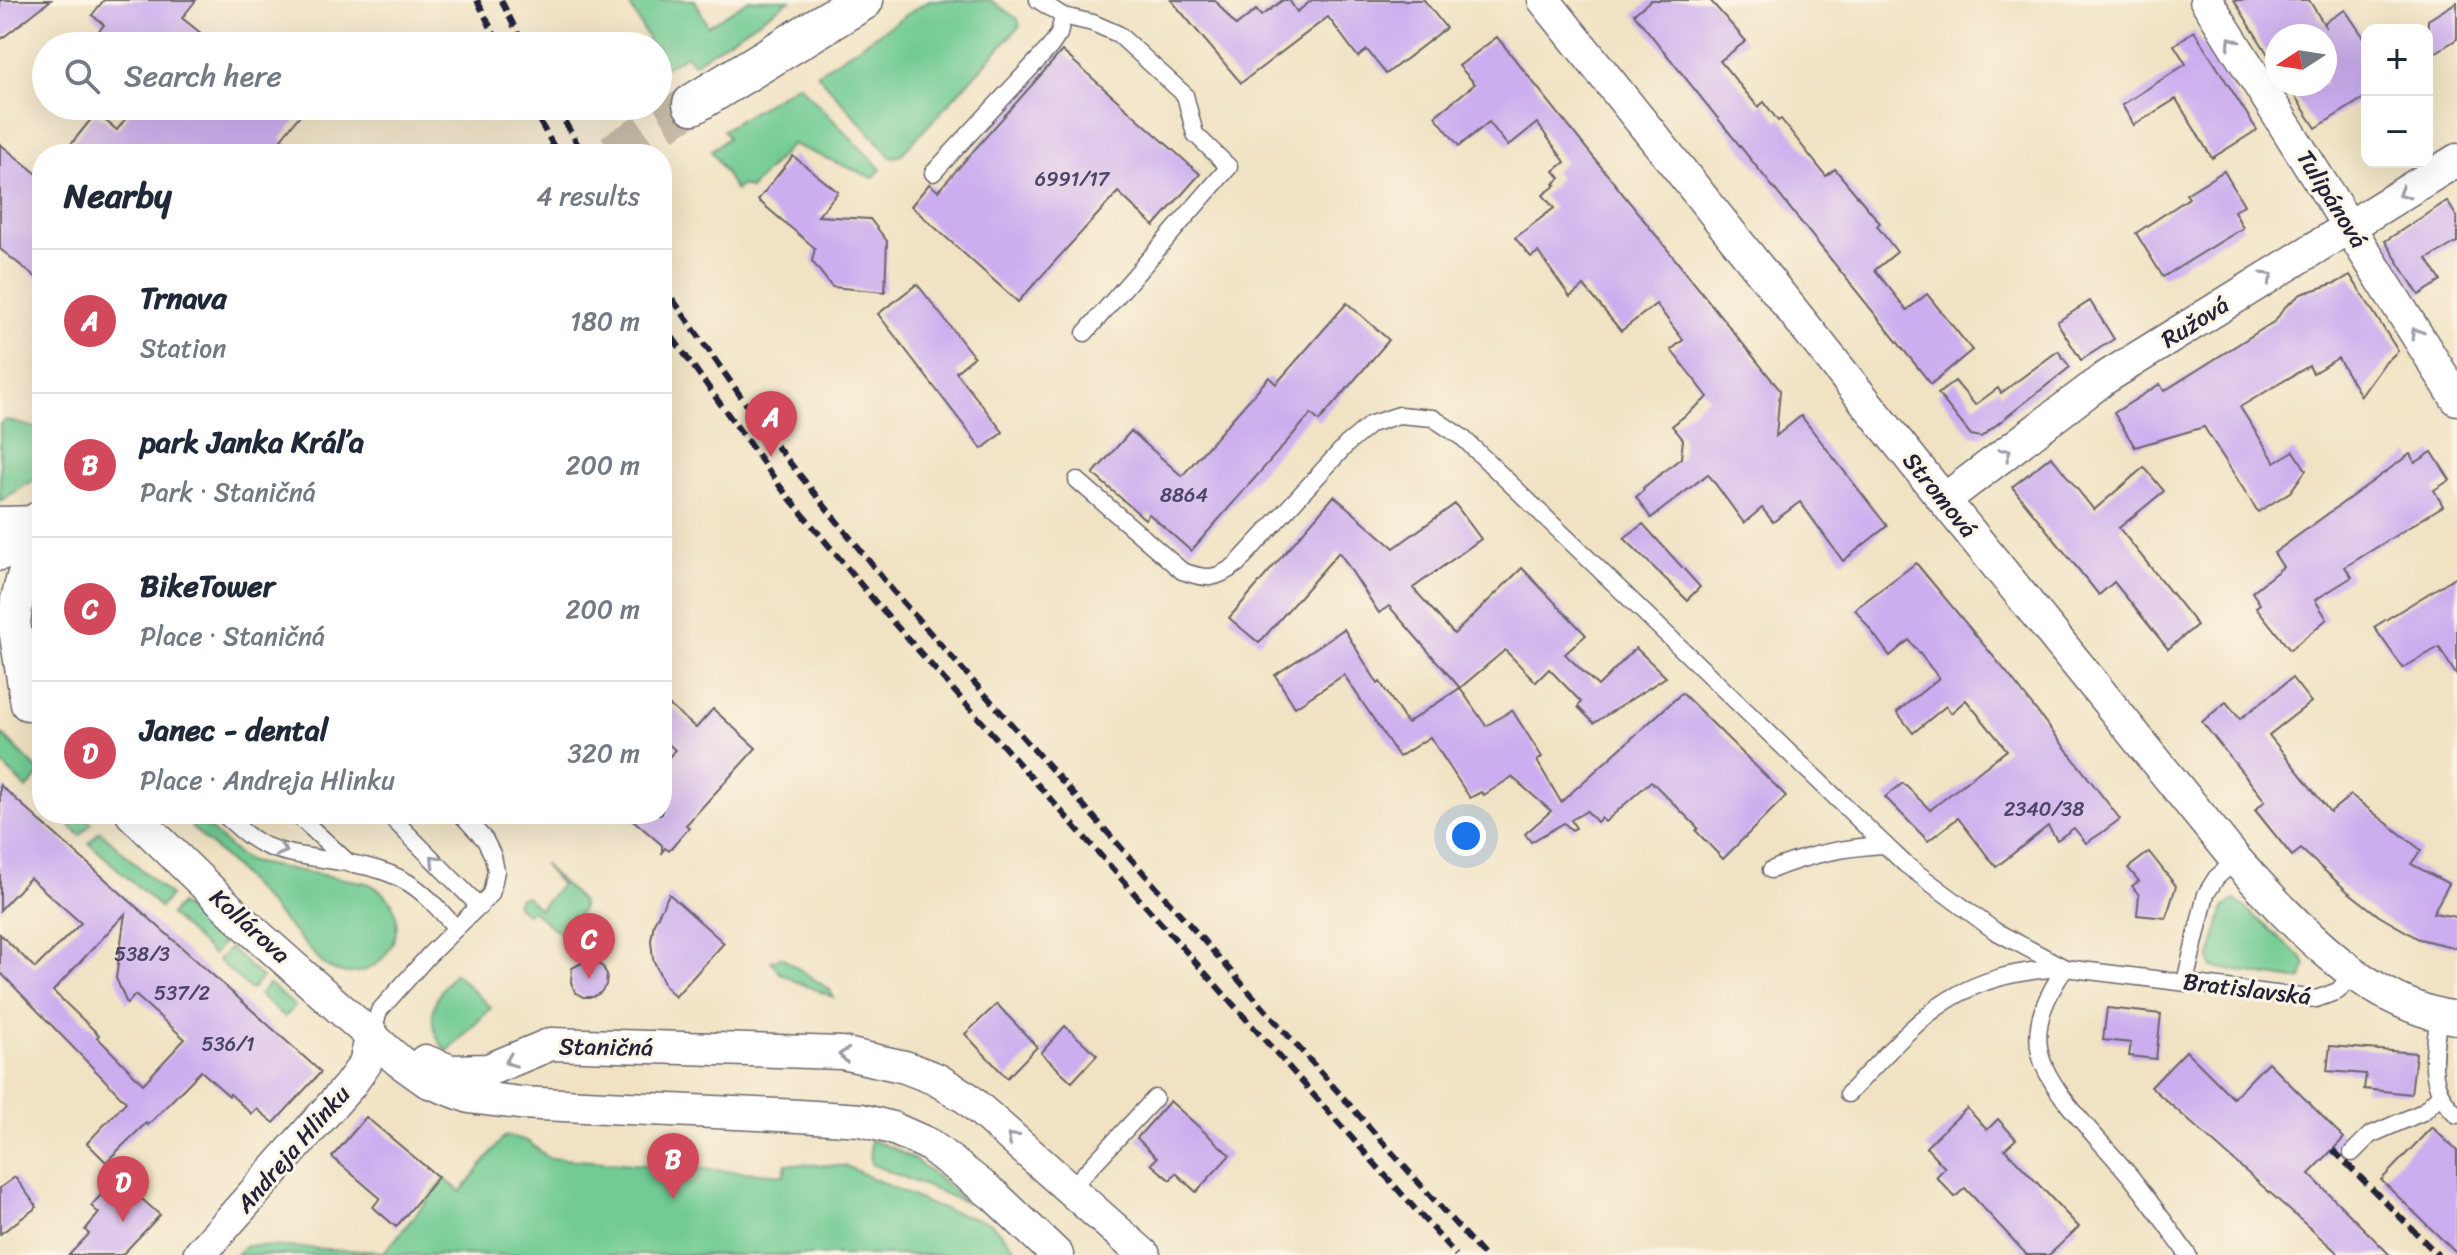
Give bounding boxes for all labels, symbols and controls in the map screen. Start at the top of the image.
north arrow [2265,24,2337,96]
map controls [2361,24,2433,168]
button: + [2361,24,2433,96]
search box [32,32,672,120]
one-way arrow [2227,36,2242,51]
text: Search here [124,49,282,103]
icon: search [60,54,104,98]
button: − [2361,96,2433,168]
street label: Tulipánová [2285,141,2379,257]
house number: 6991/17 [1035,162,1111,197]
text: Nearby [64,166,172,226]
text: 4 results [536,173,640,219]
one-way arrow [2397,183,2412,198]
text: Trnava [140,271,227,325]
one-way arrow [2259,271,2273,286]
street label: Ružová [2152,285,2238,359]
text: A [81,298,99,344]
text: 180 m [570,298,640,344]
text: Station [140,325,226,371]
one-way arrow [2410,327,2425,342]
pin: A [745,391,797,457]
text: park Janka Kráľa [140,415,364,469]
text: B [82,442,98,488]
text: 200 m [565,442,640,488]
street label: Stromová [1892,442,1988,548]
one-way arrow [1997,449,2012,463]
text: Park · Staničná [140,469,316,515]
house number: 8864 [1160,478,1208,513]
text: BikeTower [140,559,275,613]
text: C [82,586,98,632]
text: 200 m [565,586,640,632]
text: Place · Staničná [140,613,325,659]
text: Janec - dental [140,703,328,757]
text: D [82,730,98,776]
text: 320 m [568,730,640,776]
text: Place · Andreja Hlinku [140,757,395,803]
house number: 2340/38 [2004,792,2084,827]
your location [1446,816,1486,856]
one-way arrow [275,841,289,858]
one-way arrow [429,855,444,869]
street label: Kollárova [200,878,300,974]
pin: C [563,913,615,979]
house number: 538/3 [114,937,170,972]
street label: Bratislavská [2181,960,2313,1018]
house number: 537/2 [154,976,210,1011]
street label: Staničná [559,1025,653,1069]
house number: 536/1 [201,1027,255,1062]
one-way arrow [837,1046,850,1063]
one-way arrow [504,1051,518,1068]
street label: Andreja Hlinku [224,1075,361,1223]
pin: B [647,1133,699,1199]
one-way arrow [1007,1133,1022,1148]
pin: D [97,1156,149,1222]

